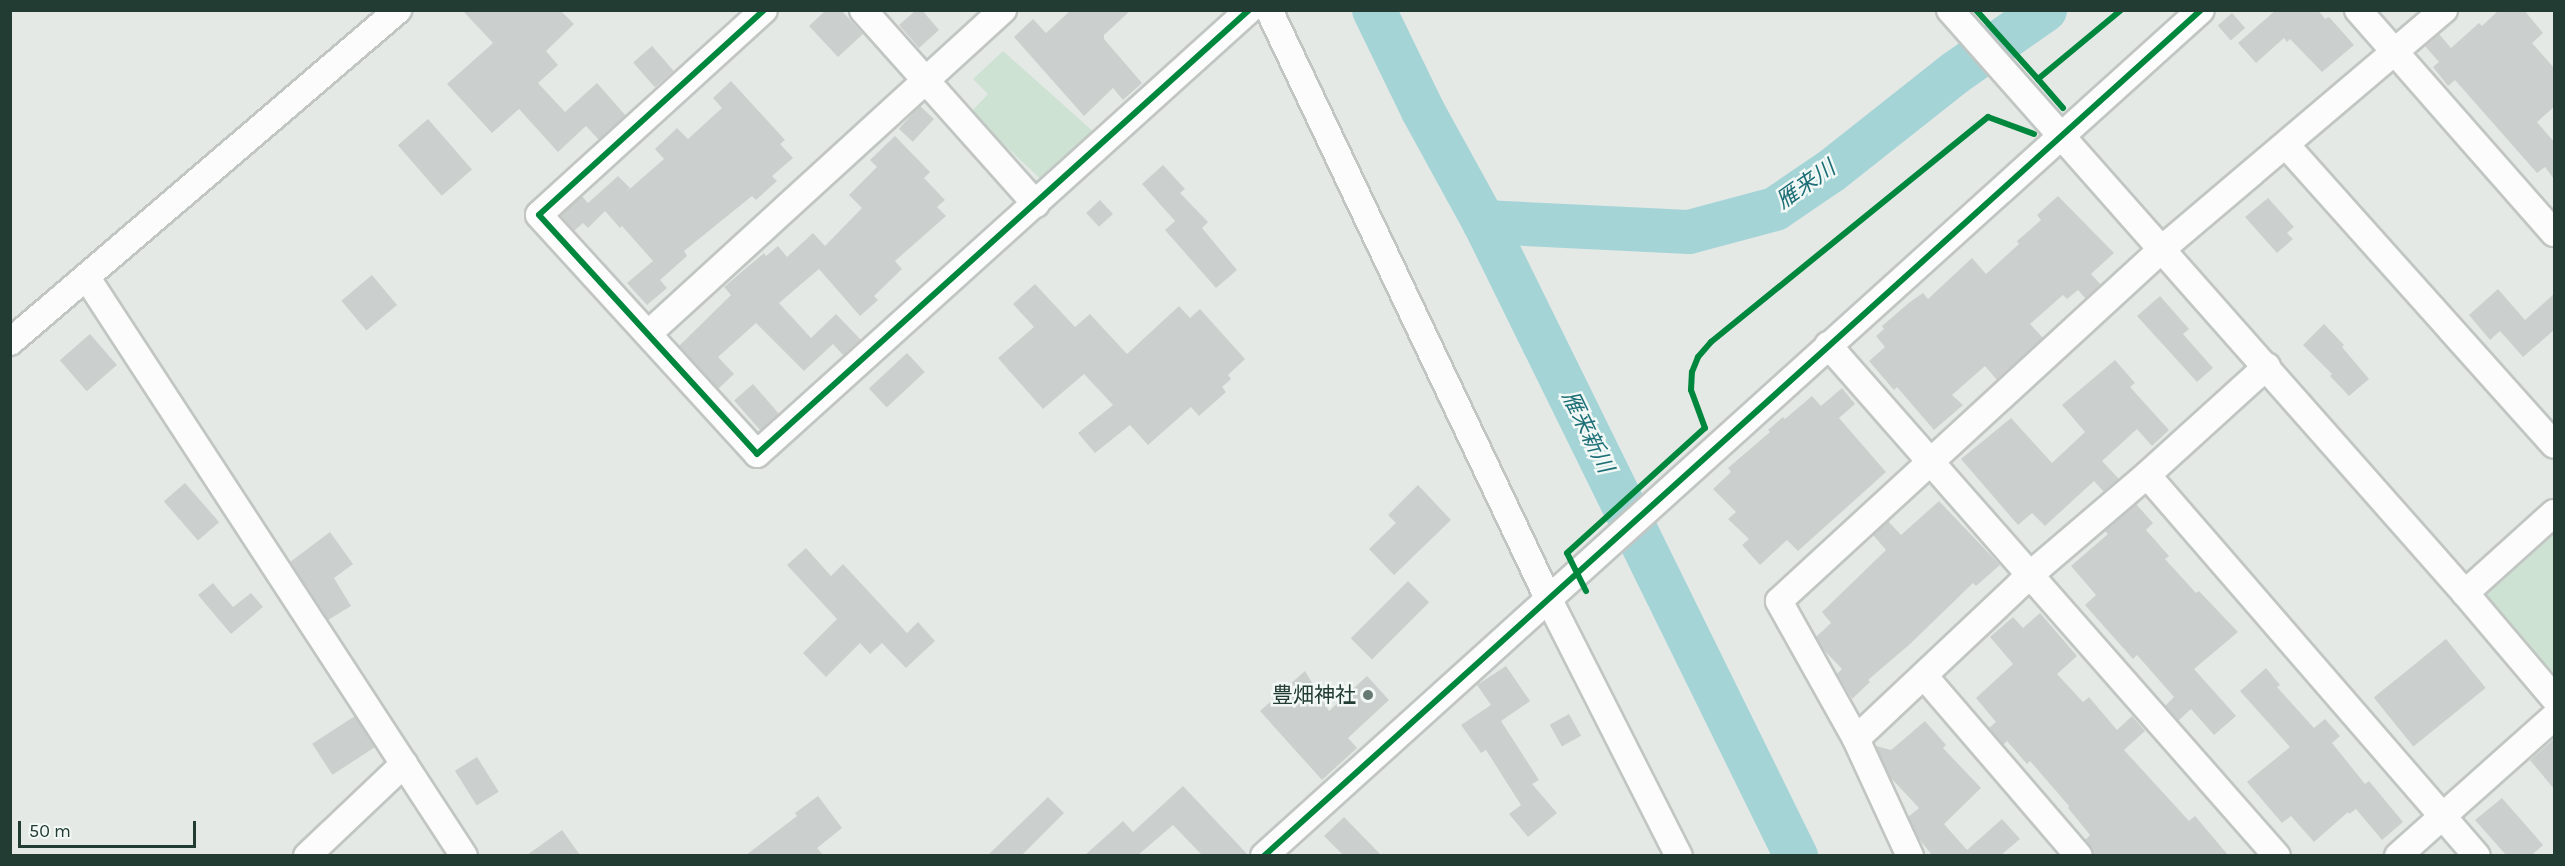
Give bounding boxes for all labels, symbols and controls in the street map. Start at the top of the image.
water label: 雁来川 [1771,155,1841,215]
water label: 雁来新川 [1556,387,1618,477]
place label: 豊畑神社 [1272,682,1356,708]
marker: 豊畑神社 [1361,688,1375,702]
scale bar [21,809,200,847]
text: 50 m [29,820,71,842]

